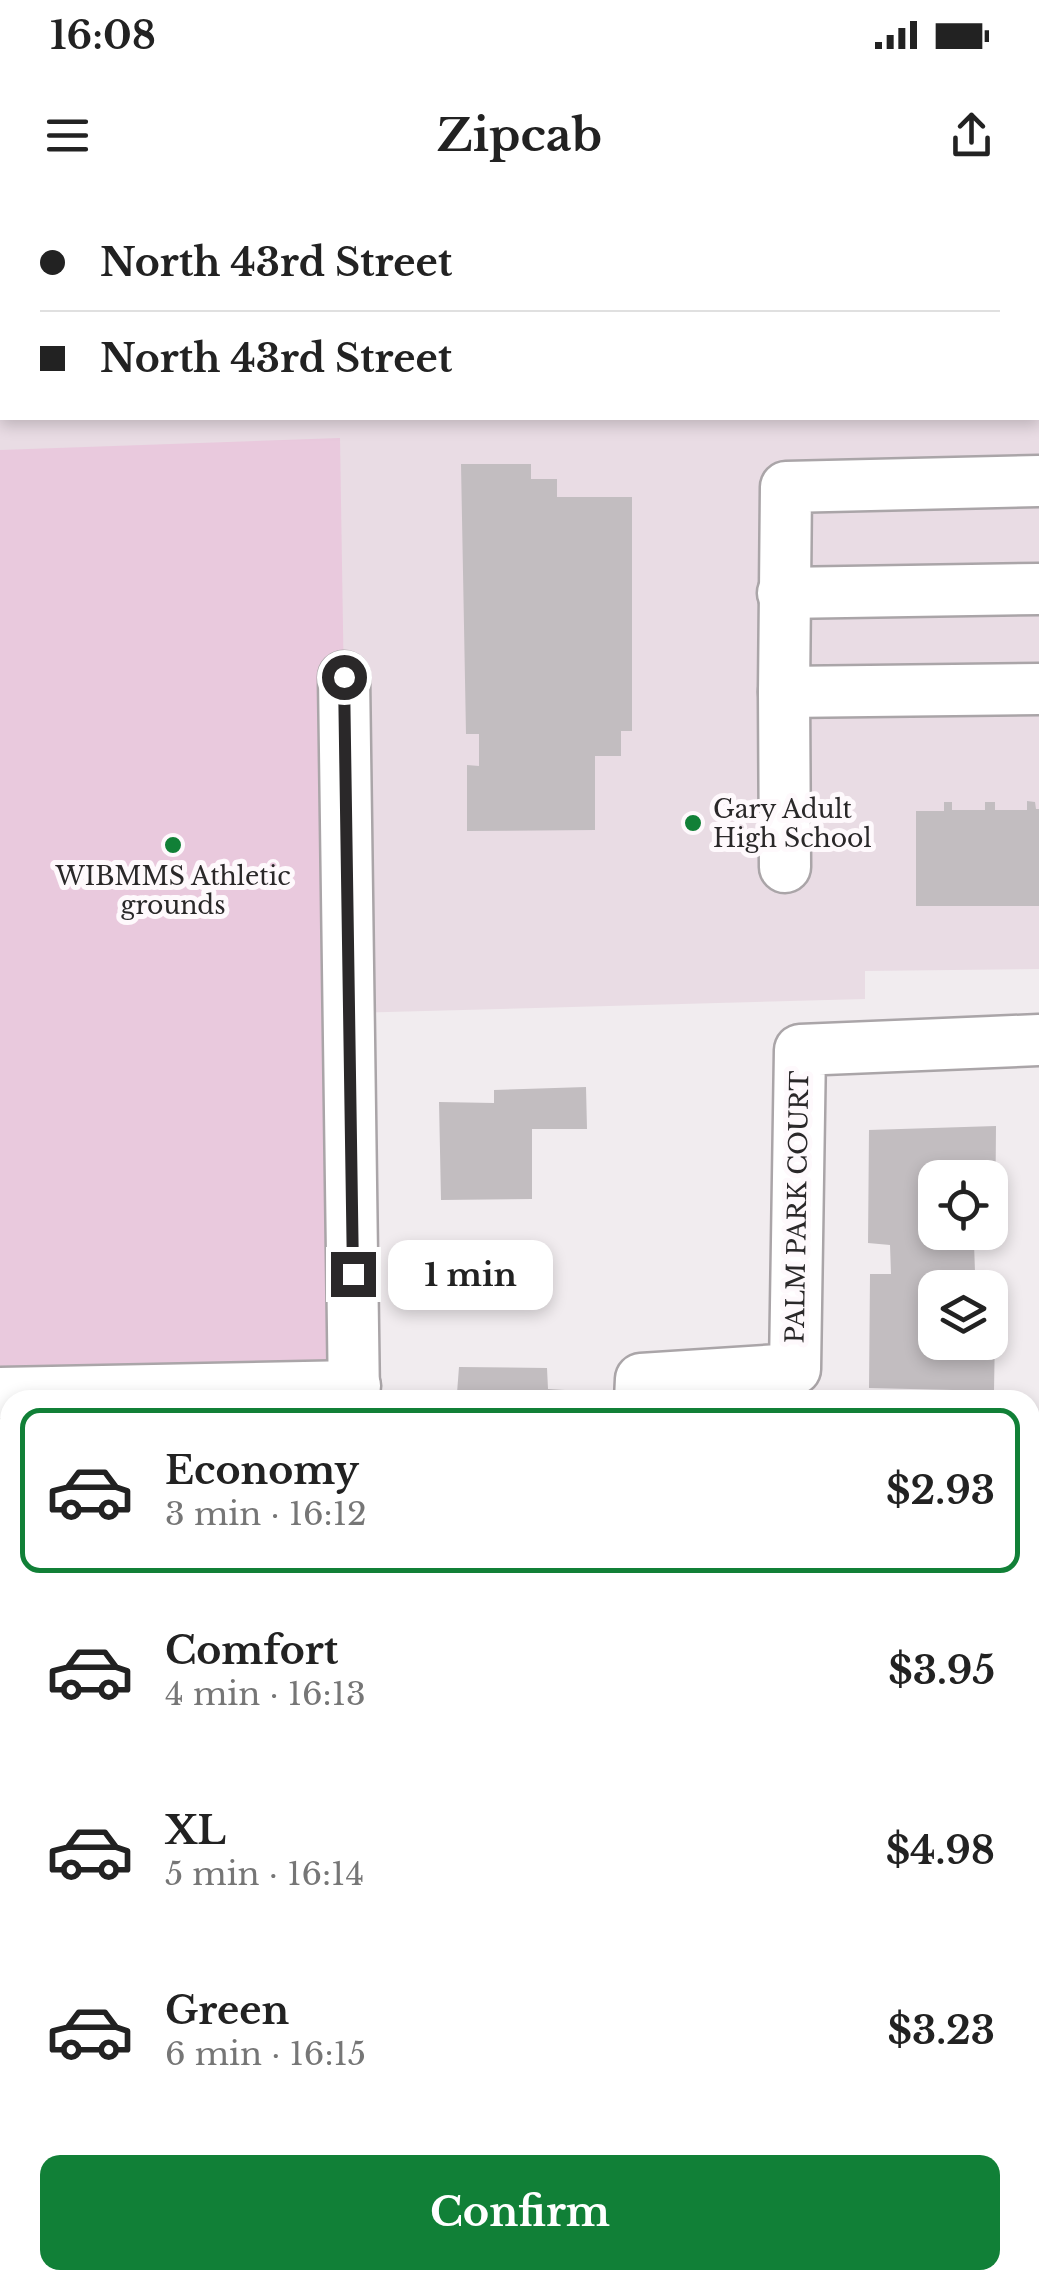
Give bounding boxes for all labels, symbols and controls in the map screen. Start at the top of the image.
text: 16:08 [50,12,156,59]
text: Zipcab [437,107,602,163]
icon: menu [40,108,95,163]
icon: share [944,108,999,163]
text: North 43rd Street [100,239,452,286]
text: North 43rd Street [100,335,452,382]
route start [322,655,367,700]
place label: Gary Adult High School [713,794,872,854]
marker: Gary Adult High School [682,812,704,834]
marker: WIBMMS Athletic grounds [162,834,184,856]
place label: WIBMMS Athletic grounds [54,861,291,921]
street label: PALM PARK COURT [780,1071,815,1344]
map controls [918,1160,1008,1360]
button: locate [918,1160,1008,1250]
callout: 1 min [388,1239,553,1309]
route end [331,1252,376,1297]
text: 1 min [424,1255,517,1295]
button: layers [918,1270,1008,1360]
icon: car [45,1446,135,1536]
text: Economy [165,1447,359,1494]
text: $2.93 [886,1467,995,1514]
text: 3 min · 16:12 [165,1494,367,1534]
icon: car [45,1626,135,1716]
text: Comfort [165,1627,338,1674]
text: $3.95 [888,1647,995,1694]
text: 4 min · 16:13 [165,1674,366,1714]
icon: car [45,1806,135,1896]
text: XL [165,1807,226,1854]
text: $4.98 [886,1827,995,1874]
text: 5 min · 16:14 [165,1854,364,1894]
icon: car [45,1986,135,2076]
text: Green [165,1987,289,2034]
text: $3.23 [887,2007,995,2054]
text: 6 min · 16:15 [165,2034,366,2074]
button: Confirm [40,2155,1000,2270]

